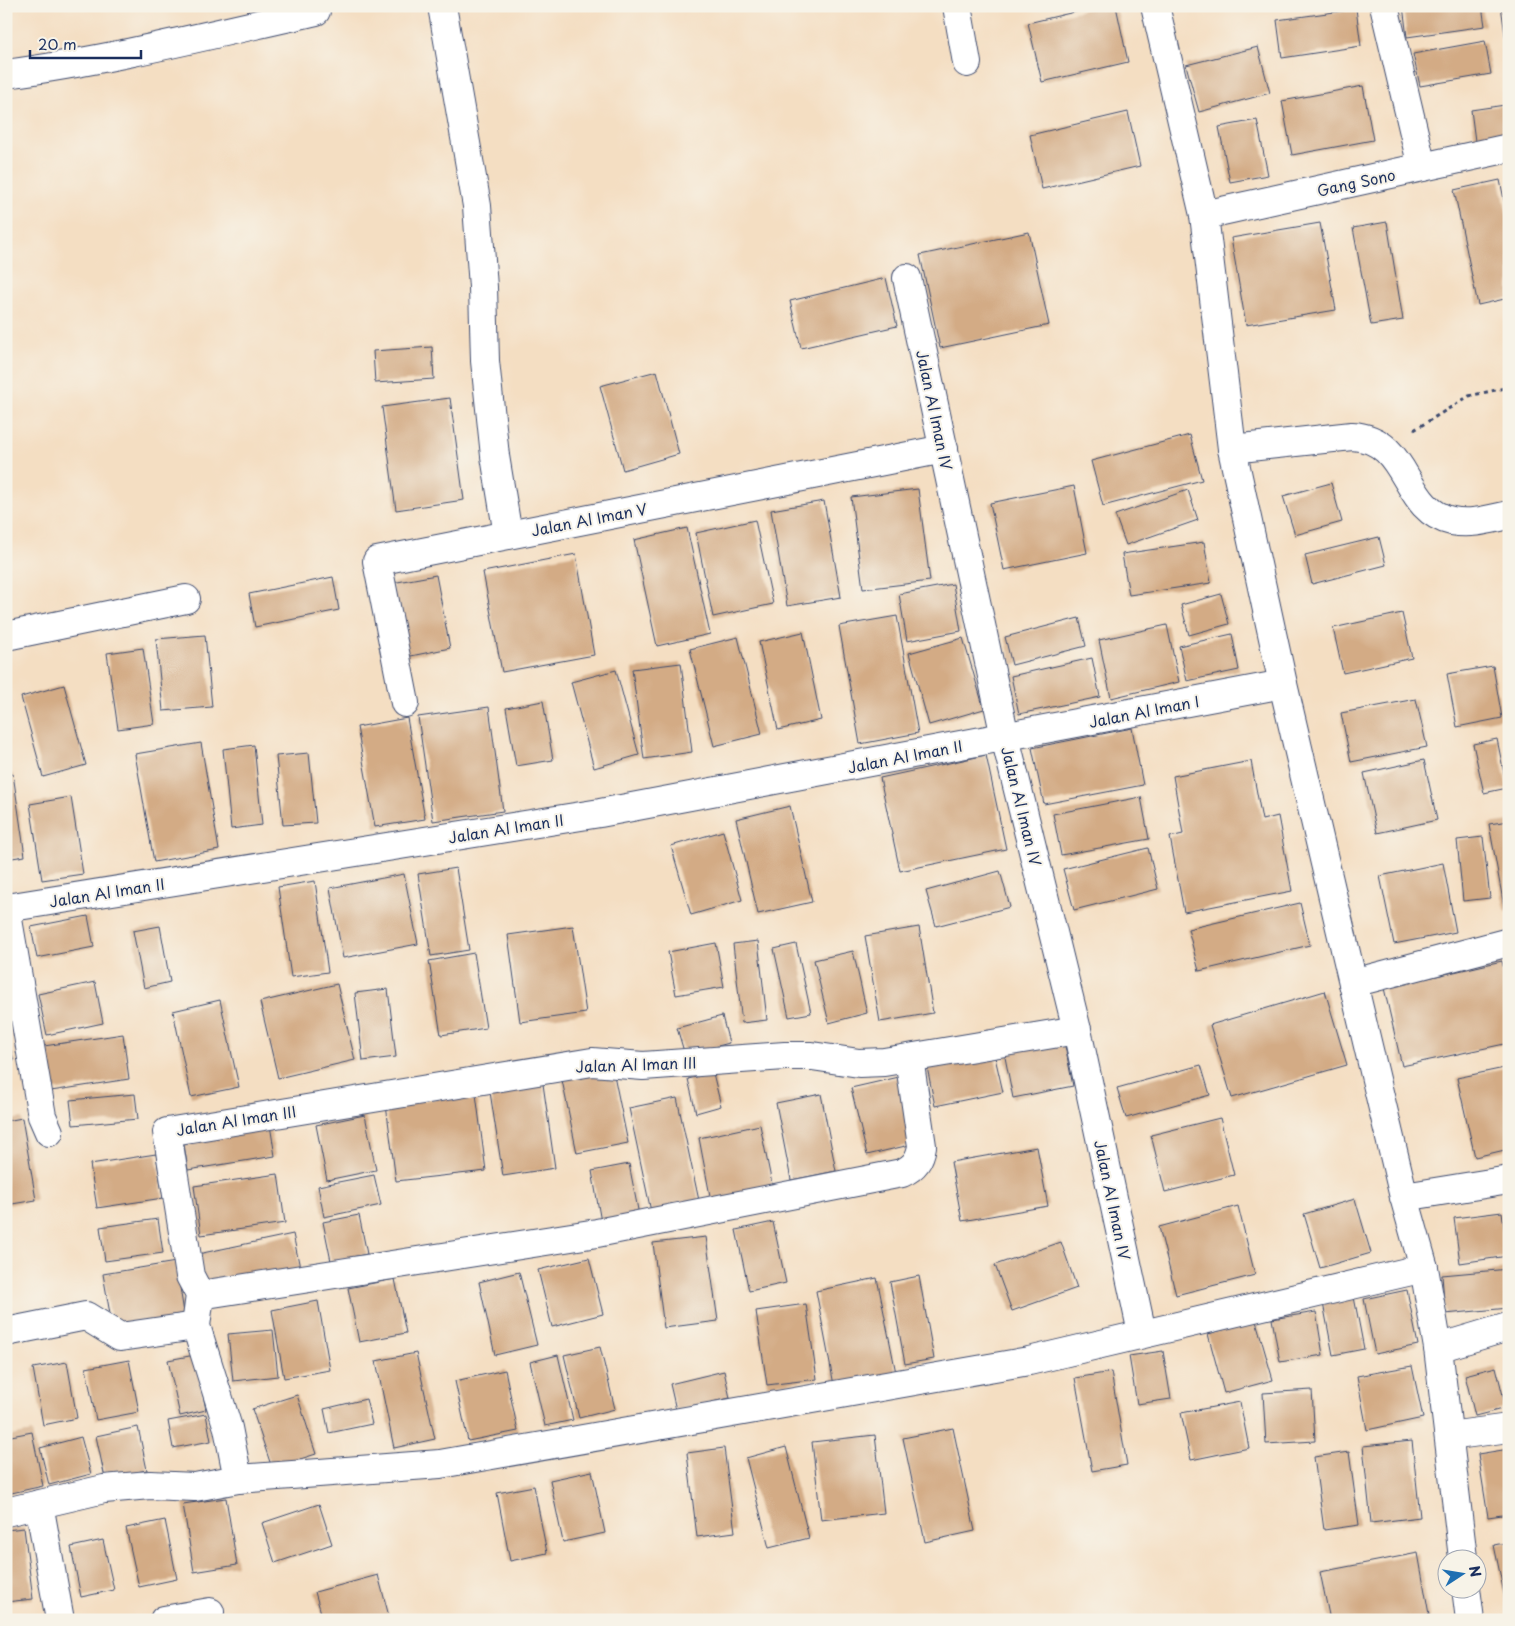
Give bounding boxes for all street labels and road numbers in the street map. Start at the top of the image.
street label: Gang Sono [1315,162,1397,202]
street label: Jalan Al Iman IV [911,348,959,473]
street label: Jalan Al Iman V [529,496,650,542]
street label: Jalan Al Iman I [1087,689,1201,733]
street label: Jalan Al Iman II [846,734,964,778]
street label: Jalan Al Iman IV [996,744,1048,869]
street label: Jalan Al Iman II [447,808,565,848]
street label: Jalan Al Iman II [48,872,166,912]
street label: Jalan Al Iman III [575,1050,697,1078]
street label: Jalan Al Iman III [174,1099,298,1141]
street label: Jalan Al Iman IV [1089,1138,1137,1263]

